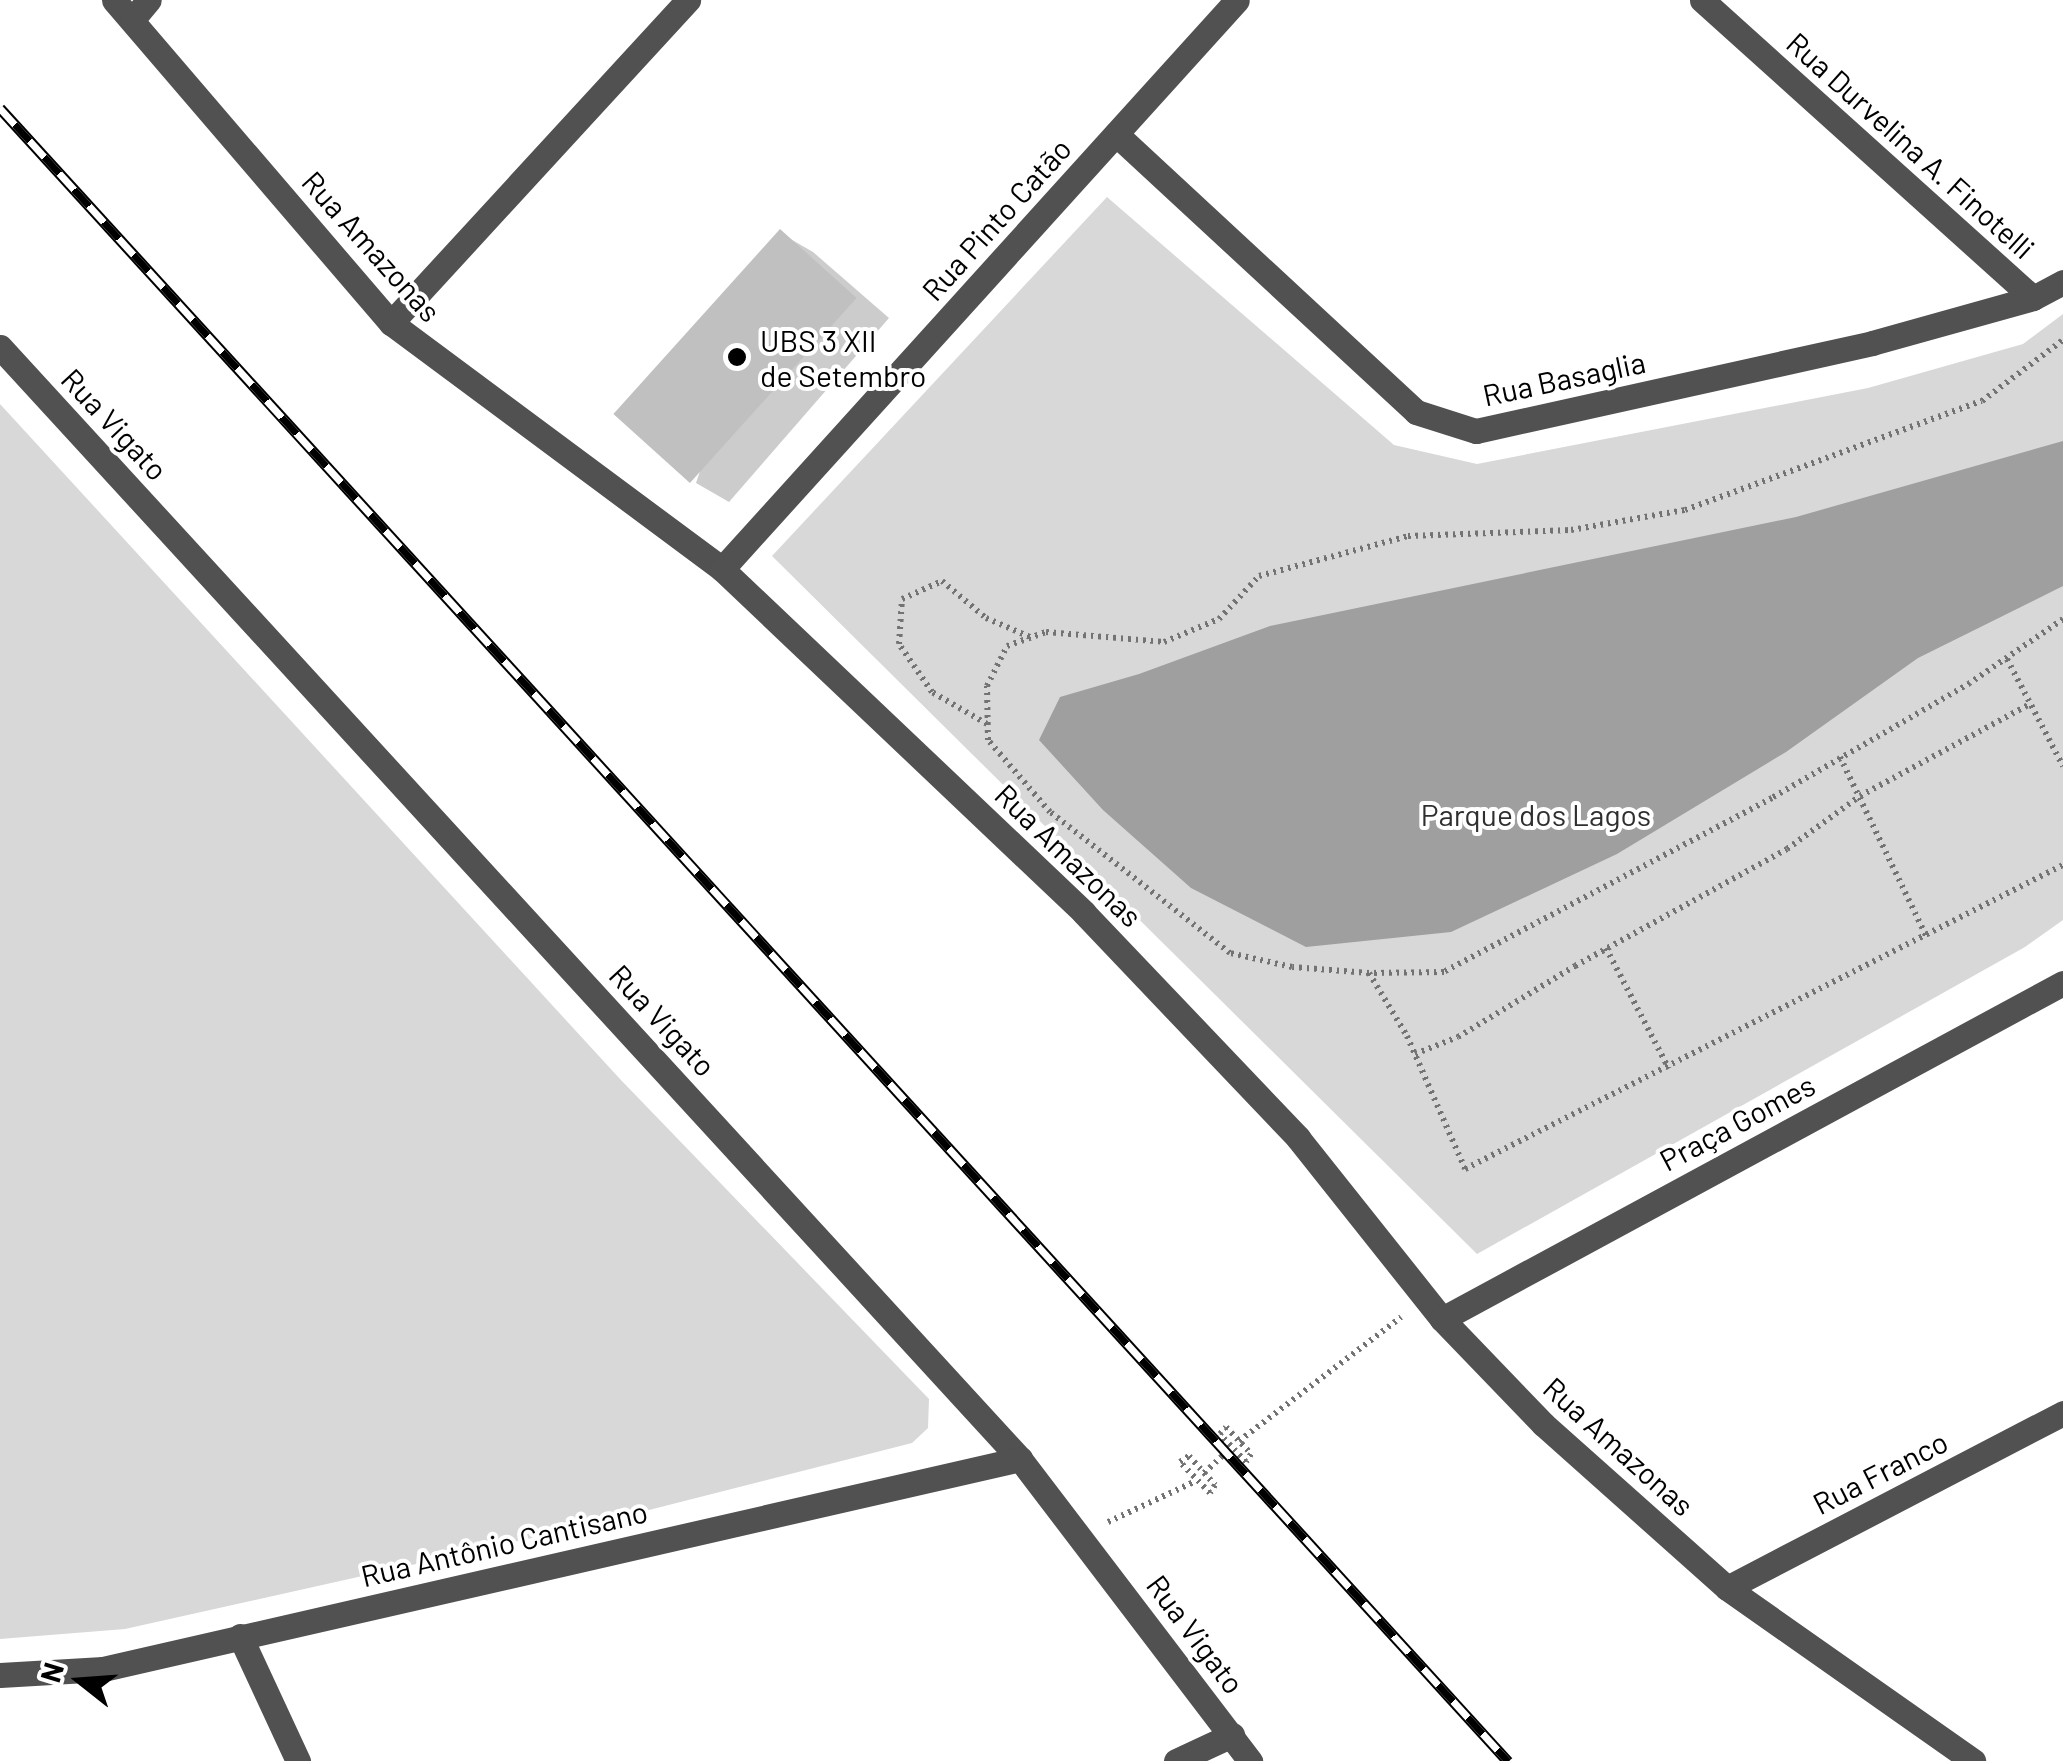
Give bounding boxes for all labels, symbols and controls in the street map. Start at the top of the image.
street label: Rua Durvelina A. Finotelli [1780,24,2042,266]
street label: Rua Pinto Catão [914,131,1078,307]
street label: Rua Amazonas [295,163,449,329]
place label: UBS 3 XII de Setembro [760,322,926,392]
street label: Rua Basaglia [1479,343,1649,413]
marker: UBS 3 XII de Setembro [724,344,750,370]
street label: Rua Vigato [54,361,176,487]
street label: Rua Amazonas [988,776,1150,934]
park label: Parque dos Lagos [1421,796,1651,832]
street label: Rua Vigato [602,957,724,1083]
street label: Praça Gomes [1653,1066,1821,1178]
street label: Rua Amazonas [1536,1369,1702,1523]
street label: Rua Franco [1807,1423,1953,1521]
street label: Rua Antônio Cantisano [357,1493,651,1593]
street label: Rua Vigato [1140,1568,1252,1700]
north arrow [30,1631,130,1731]
text: N [32,1658,70,1686]

